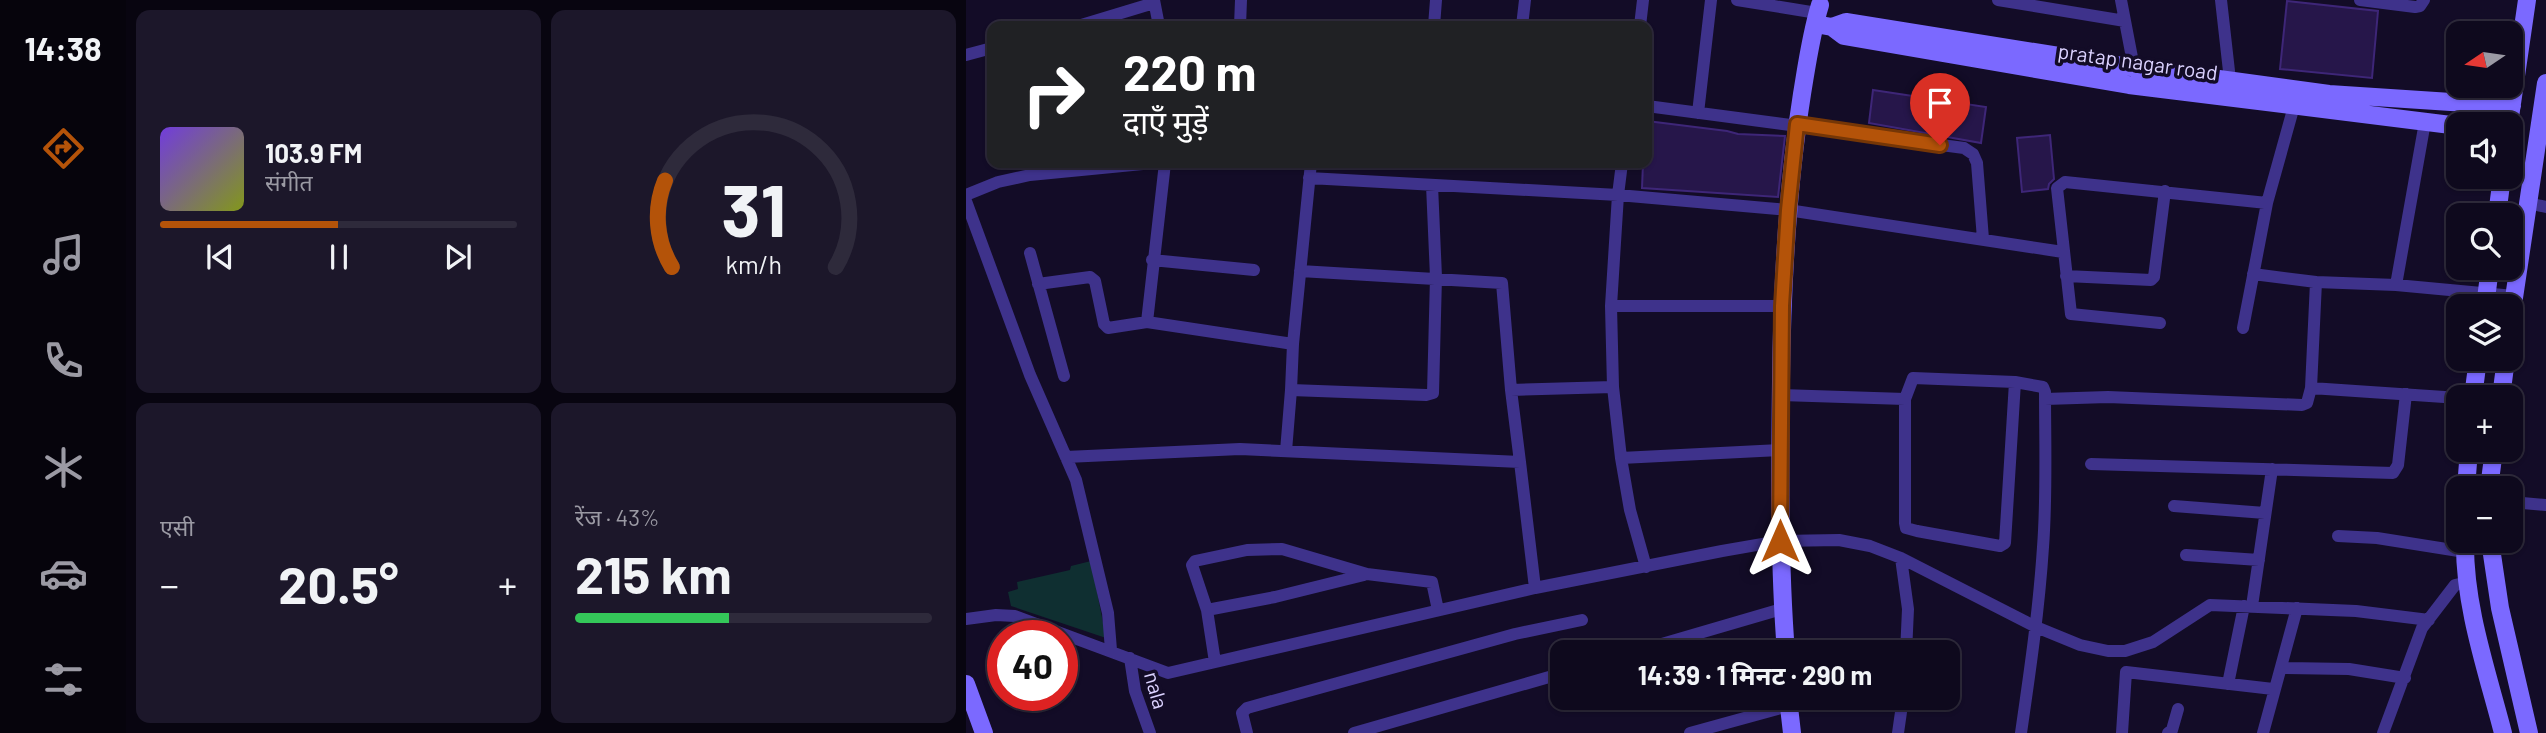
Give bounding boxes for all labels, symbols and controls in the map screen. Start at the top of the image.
north arrow [2446,21,2524,98]
map controls [2446,21,2523,553]
text: 14:38 [25,29,101,67]
street label: pratap nagar road [2057,37,2219,85]
text: 220 m [1123,42,1257,101]
icon: right [1008,49,1099,140]
pin [1910,73,1970,145]
icon: arrive [1921,84,1959,122]
text: दाएँ मुड़ें [1123,102,1209,140]
button: sound [2446,112,2523,189]
icon: directions [39,124,88,173]
text: 103.9 FM [265,137,362,168]
text: 31 [721,165,786,253]
text: संगीत [265,168,313,196]
button: search [2446,203,2523,280]
icon: music [39,230,88,279]
icon: previous [201,238,239,276]
icon: pause [320,238,358,276]
icon: next [439,238,477,276]
text: km/h [725,249,782,279]
button: layers [2446,294,2523,371]
icon: phone [39,336,88,385]
button: + [2446,385,2523,462]
icon: climate [39,443,88,492]
button: − [2446,476,2523,553]
text: रेंज · 43% [575,503,660,531]
position arrow [1743,504,1817,578]
text: एसी [160,513,194,541]
text: 215 km [575,542,732,604]
icon: car [39,549,88,598]
text: 20.5° [278,552,399,614]
text: − [160,561,179,607]
text: + [498,561,517,607]
speed limit sign: 40 [987,620,1078,711]
icon: filters [39,655,88,704]
text: 14:39 · 1 मिनट · 290 m [1638,659,1872,690]
street label: nala [1140,668,1174,712]

